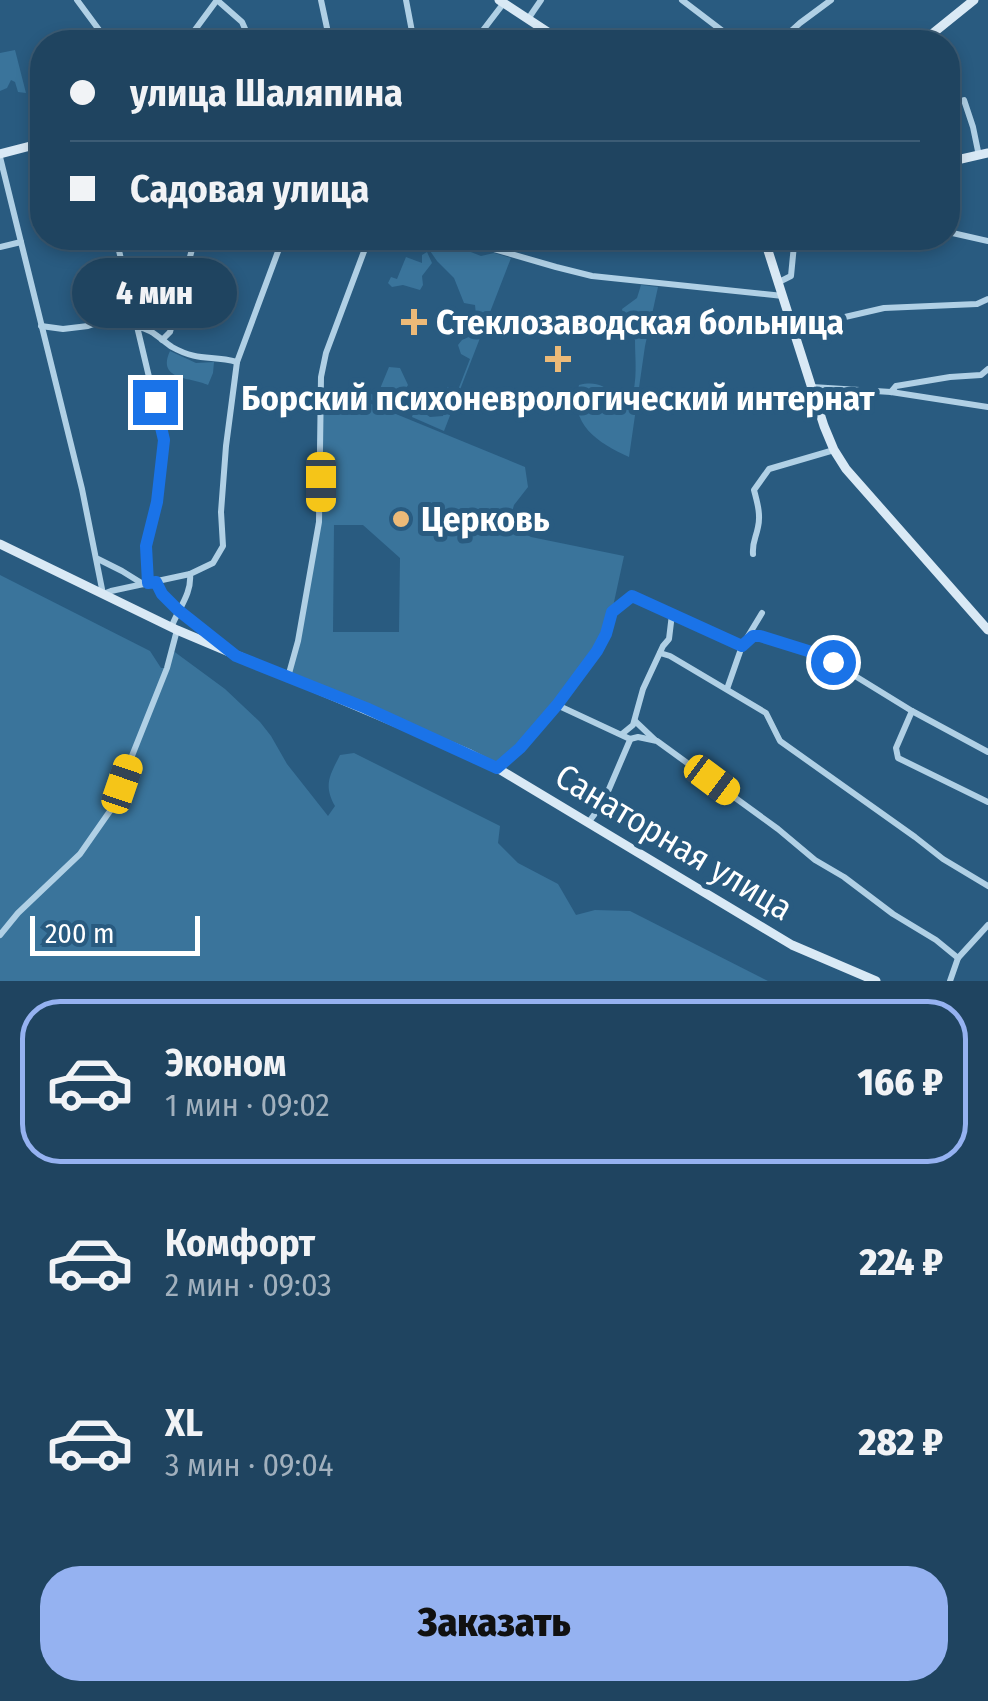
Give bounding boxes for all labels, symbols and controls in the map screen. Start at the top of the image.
text: улица Шаляпина [130,70,403,116]
text: Садовая улица [130,166,369,212]
callout: 4 мин [72,257,238,327]
text: 4 мин [116,274,193,312]
place label: Стеклозаводская больница [436,301,844,343]
marker: Стеклозаводская больница [401,309,427,335]
marker: Борский психоневрологический интернат [545,346,571,372]
place label: Борский психоневрологический интернат [241,377,876,419]
route end [133,380,178,425]
car [306,452,336,512]
place label: Церковь [421,498,550,540]
marker: Церковь [390,508,412,530]
route start [811,640,856,685]
car [679,750,745,810]
car [98,751,146,817]
street label: Санаторная улица [548,755,800,929]
scale bar [30,911,200,956]
text: 200 m [45,917,115,950]
icon: car [45,1037,135,1127]
text: Эконом [165,1040,286,1086]
text: 166 ₽ [858,1059,943,1105]
text: 1 мин · 09:02 [165,1086,330,1124]
icon: car [45,1217,135,1307]
text: Комфорт [165,1220,315,1266]
text: 224 ₽ [860,1239,943,1285]
text: 2 мин · 09:03 [165,1266,332,1304]
icon: car [45,1397,135,1487]
text: XL [165,1400,203,1446]
text: 282 ₽ [859,1419,943,1465]
text: 3 мин · 09:04 [165,1446,333,1484]
button: Заказать [40,1566,948,1681]

